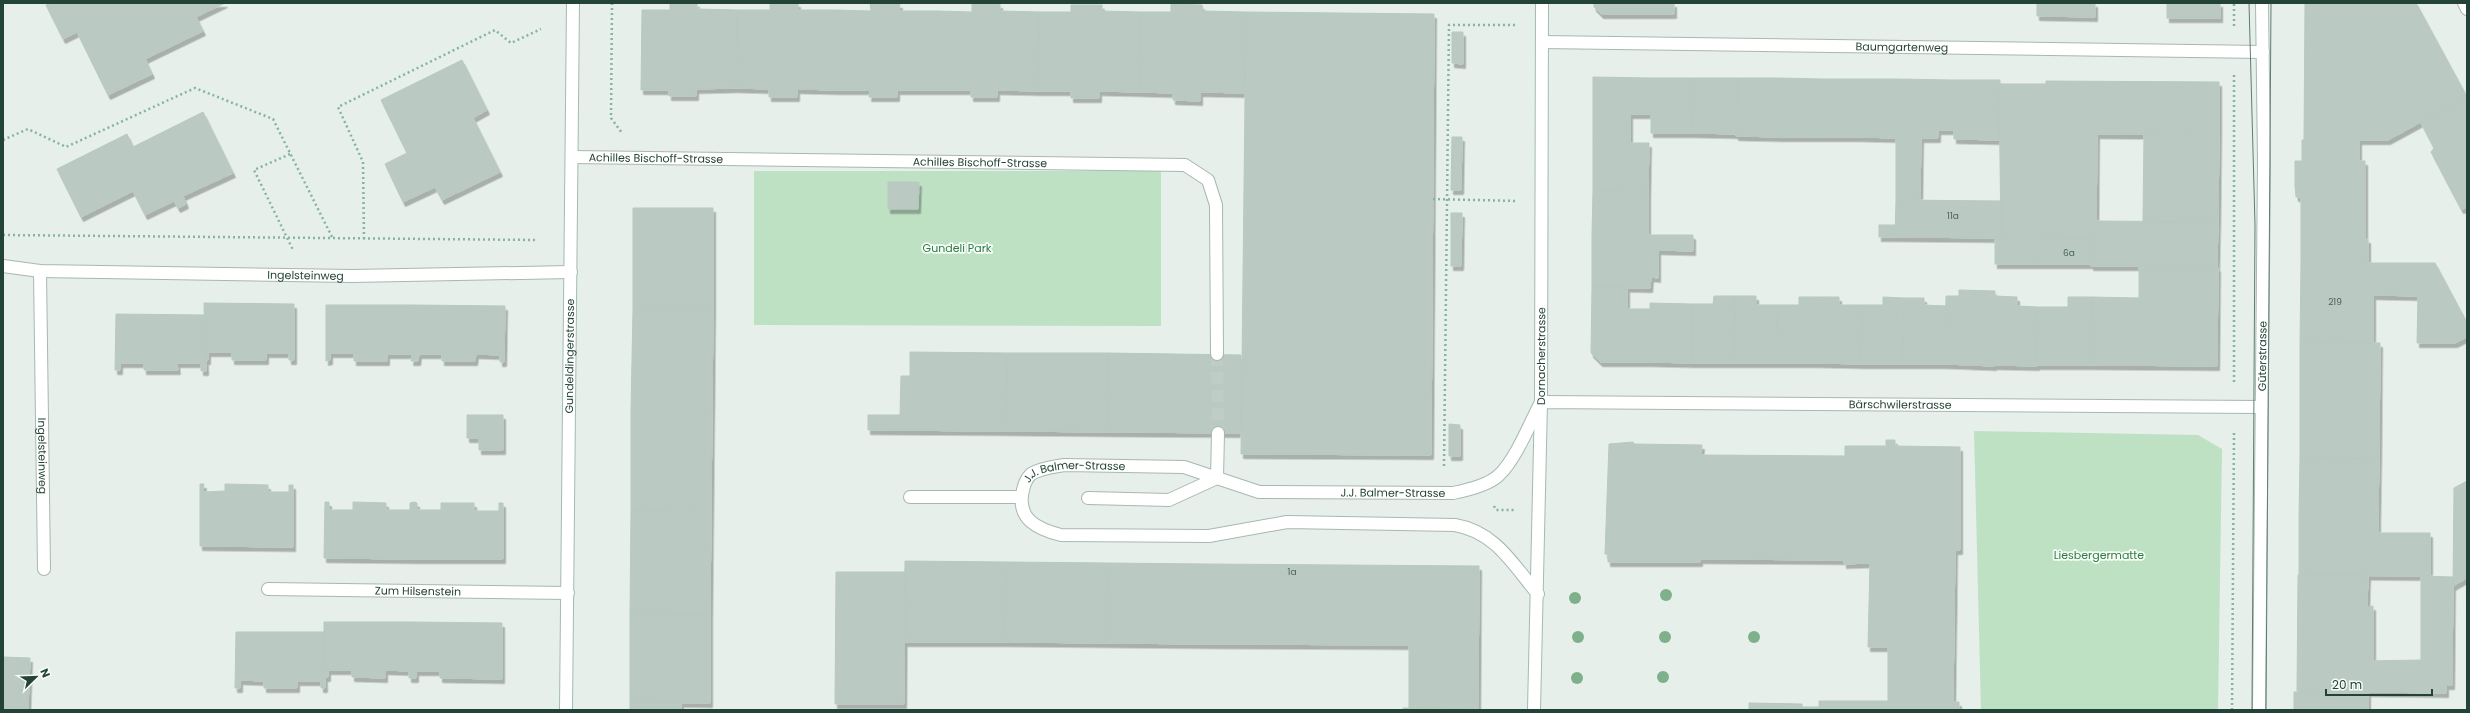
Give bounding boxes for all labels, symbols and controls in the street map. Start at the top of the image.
street label: Baumgartenweg [1855,38,1948,56]
street label: Achilles Bischoff-Strasse [589,149,724,167]
street label: Achilles Bischoff-Strasse [913,153,1047,171]
house number: 11a [1947,210,1959,222]
park label: Gundeli Park [923,240,992,256]
house number: 6a [2063,247,2075,259]
street label: Ingelsteinweg [267,267,344,284]
house number: 219 [2328,296,2342,308]
street label: Gundeldingerstrasse [561,298,578,414]
street label: Dornacherstrasse [1533,307,1549,405]
street label: Güterstrasse [2254,321,2271,391]
street label: Bärschwilerstrasse [1849,396,1952,413]
street label: Ingelsteinweg [34,418,51,494]
street label: J.J. Balmer-Strasse [1019,456,1126,485]
street label: J.J. Balmer-Strasse [1340,484,1446,501]
park label: Liesbergermatte [2054,547,2144,563]
house number: 1a [1288,566,1296,578]
street label: Zum Hilsenstein [375,582,461,600]
north arrow [16,657,56,697]
text: N [36,666,54,680]
scale bar [2326,671,2432,697]
text: 20 m [2332,676,2362,693]

